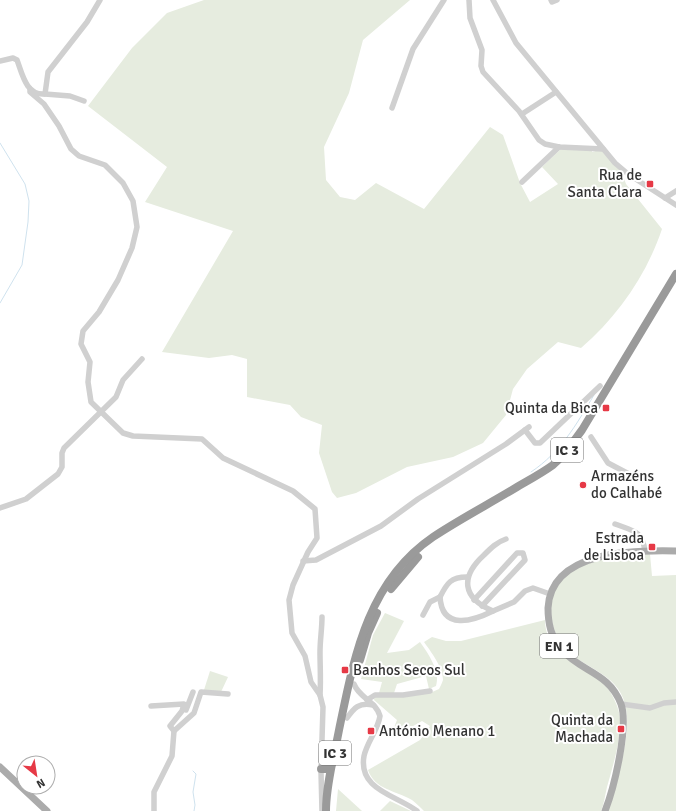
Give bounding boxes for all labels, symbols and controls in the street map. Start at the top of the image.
place label: Rua de Santa Clara [568,166,642,201]
marker: Rua de Santa Clara [645,179,655,189]
place label: Quinta da Bica [505,399,598,417]
marker: Quinta da Bica [601,403,611,413]
road number: IC 3 [551,438,583,462]
place label: Armazéns do Calhabé [591,467,662,502]
marker: Armazéns do Calhabé [578,480,588,490]
place label: Estrada de Lisboa [584,529,644,564]
marker: Estrada de Lisboa [647,542,657,552]
road number: EN 1 [540,634,578,658]
place label: Banhos Secos Sul [353,661,465,679]
marker: Banhos Secos Sul [340,665,350,675]
place label: Quinta da Machada [551,711,613,746]
place label: António Menano 1 [379,722,495,740]
marker: Quinta da Machada [616,724,626,734]
marker: António Menano 1 [366,726,376,736]
road number: IC 3 [319,741,351,765]
north arrow [16,755,56,795]
text: N [34,776,47,791]

